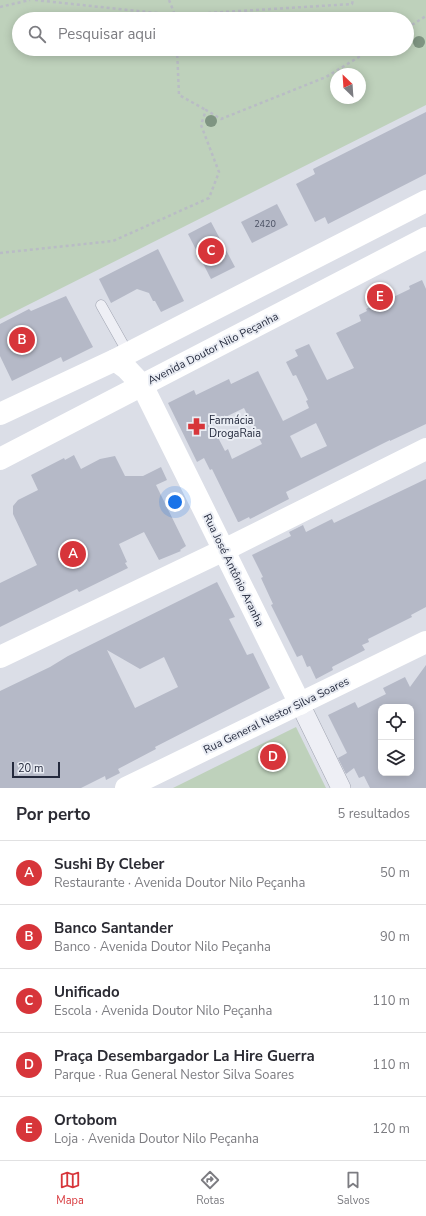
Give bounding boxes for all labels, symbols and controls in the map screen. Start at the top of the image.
search box [12,12,414,56]
icon: search [26,23,48,45]
text: Pesquisar aqui [58,24,156,44]
north arrow [330,68,366,104]
house number: 2420 [254,218,276,230]
pin: C [198,236,224,266]
pin: E [367,282,393,312]
street label: Avenida Doutor Nilo Peçanha [145,309,281,388]
pin: B [9,325,35,355]
place label: Farmácia DrogaRaia [209,413,261,441]
pharmacy icon: Farmácia DrogaRaia [186,416,206,436]
your location [165,492,185,512]
street label: Rua José Antônio Aranha [200,511,268,629]
pin: A [60,539,86,569]
street label: Rua General Nestor Silva Soares [201,674,352,757]
map controls [378,704,414,776]
button: locate [378,704,414,740]
button: layers [378,740,414,776]
pin: D [260,742,286,772]
scale bar [12,760,60,779]
text: 20 m [18,761,43,776]
text: Por perto [16,803,91,826]
text: 5 resultados [338,805,410,823]
text: Sushi By Cleber [54,854,164,874]
text: A [24,864,34,882]
text: 50 m [380,864,410,882]
text: Restaurante · Avenida Doutor Nilo Peçanha [54,874,305,892]
text: Banco Santander [54,918,173,938]
text: B [25,928,33,946]
text: 90 m [380,928,410,946]
text: Banco · Avenida Doutor Nilo Peçanha [54,938,271,956]
text: Unificado [54,982,120,1002]
text: C [25,992,33,1010]
text: 110 m [372,992,410,1010]
text: Escola · Avenida Doutor Nilo Peçanha [54,1002,272,1020]
text: Praça Desembargador La Hire Guerra [54,1046,315,1066]
text: D [24,1056,34,1074]
text: 110 m [372,1056,410,1074]
text: Parque · Rua General Nestor Silva Soares [54,1066,294,1084]
text: Ortobom [54,1110,117,1130]
text: E [25,1120,33,1138]
text: 120 m [372,1120,410,1138]
text: Loja · Avenida Doutor Nilo Peçanha [54,1130,259,1148]
tab: Mapa [56,1169,84,1208]
tab: Rotas [196,1169,225,1208]
tab: Salvos [337,1169,370,1208]

